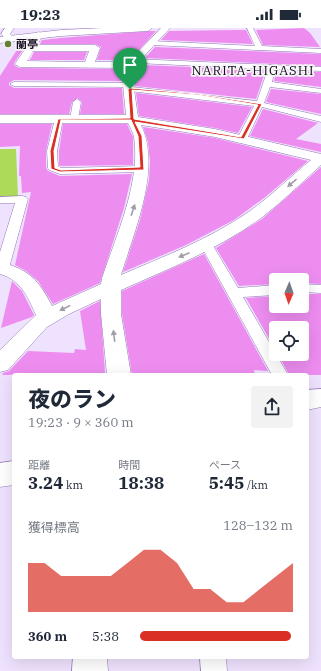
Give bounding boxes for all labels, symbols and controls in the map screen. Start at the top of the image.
text: 19:23 [20,5,61,24]
place label: 蘭亭 [16,37,38,51]
marker: 蘭亭 [3,39,13,49]
pin [113,48,147,89]
icon: arrive [119,54,141,76]
district label: NARITA-HIGASHI [192,62,314,79]
one-way arrow [286,179,297,188]
one-way arrow [130,203,136,215]
one-way arrow [178,252,190,258]
north arrow [269,273,309,313]
map controls [269,273,309,361]
one-way arrow [60,305,71,311]
button: locate [269,321,309,361]
one-way arrow [111,330,117,342]
text: 夜のラン [28,384,116,413]
button: share [251,386,293,428]
text: 19:23 · 9 × 360 m [28,414,134,431]
text: 距離 [28,458,50,472]
text: 時間 [118,458,140,472]
text: ペース [209,458,241,472]
text: 3.24 [28,472,63,494]
text: 18:38 [118,472,164,494]
text: 5:45 [209,472,244,494]
text: km [63,478,83,492]
text: /km [244,478,268,492]
text: 128–132 m [223,517,293,534]
text: 獲得標高 [28,519,80,536]
text: 360 m [28,628,67,645]
text: 5:38 [92,628,119,645]

